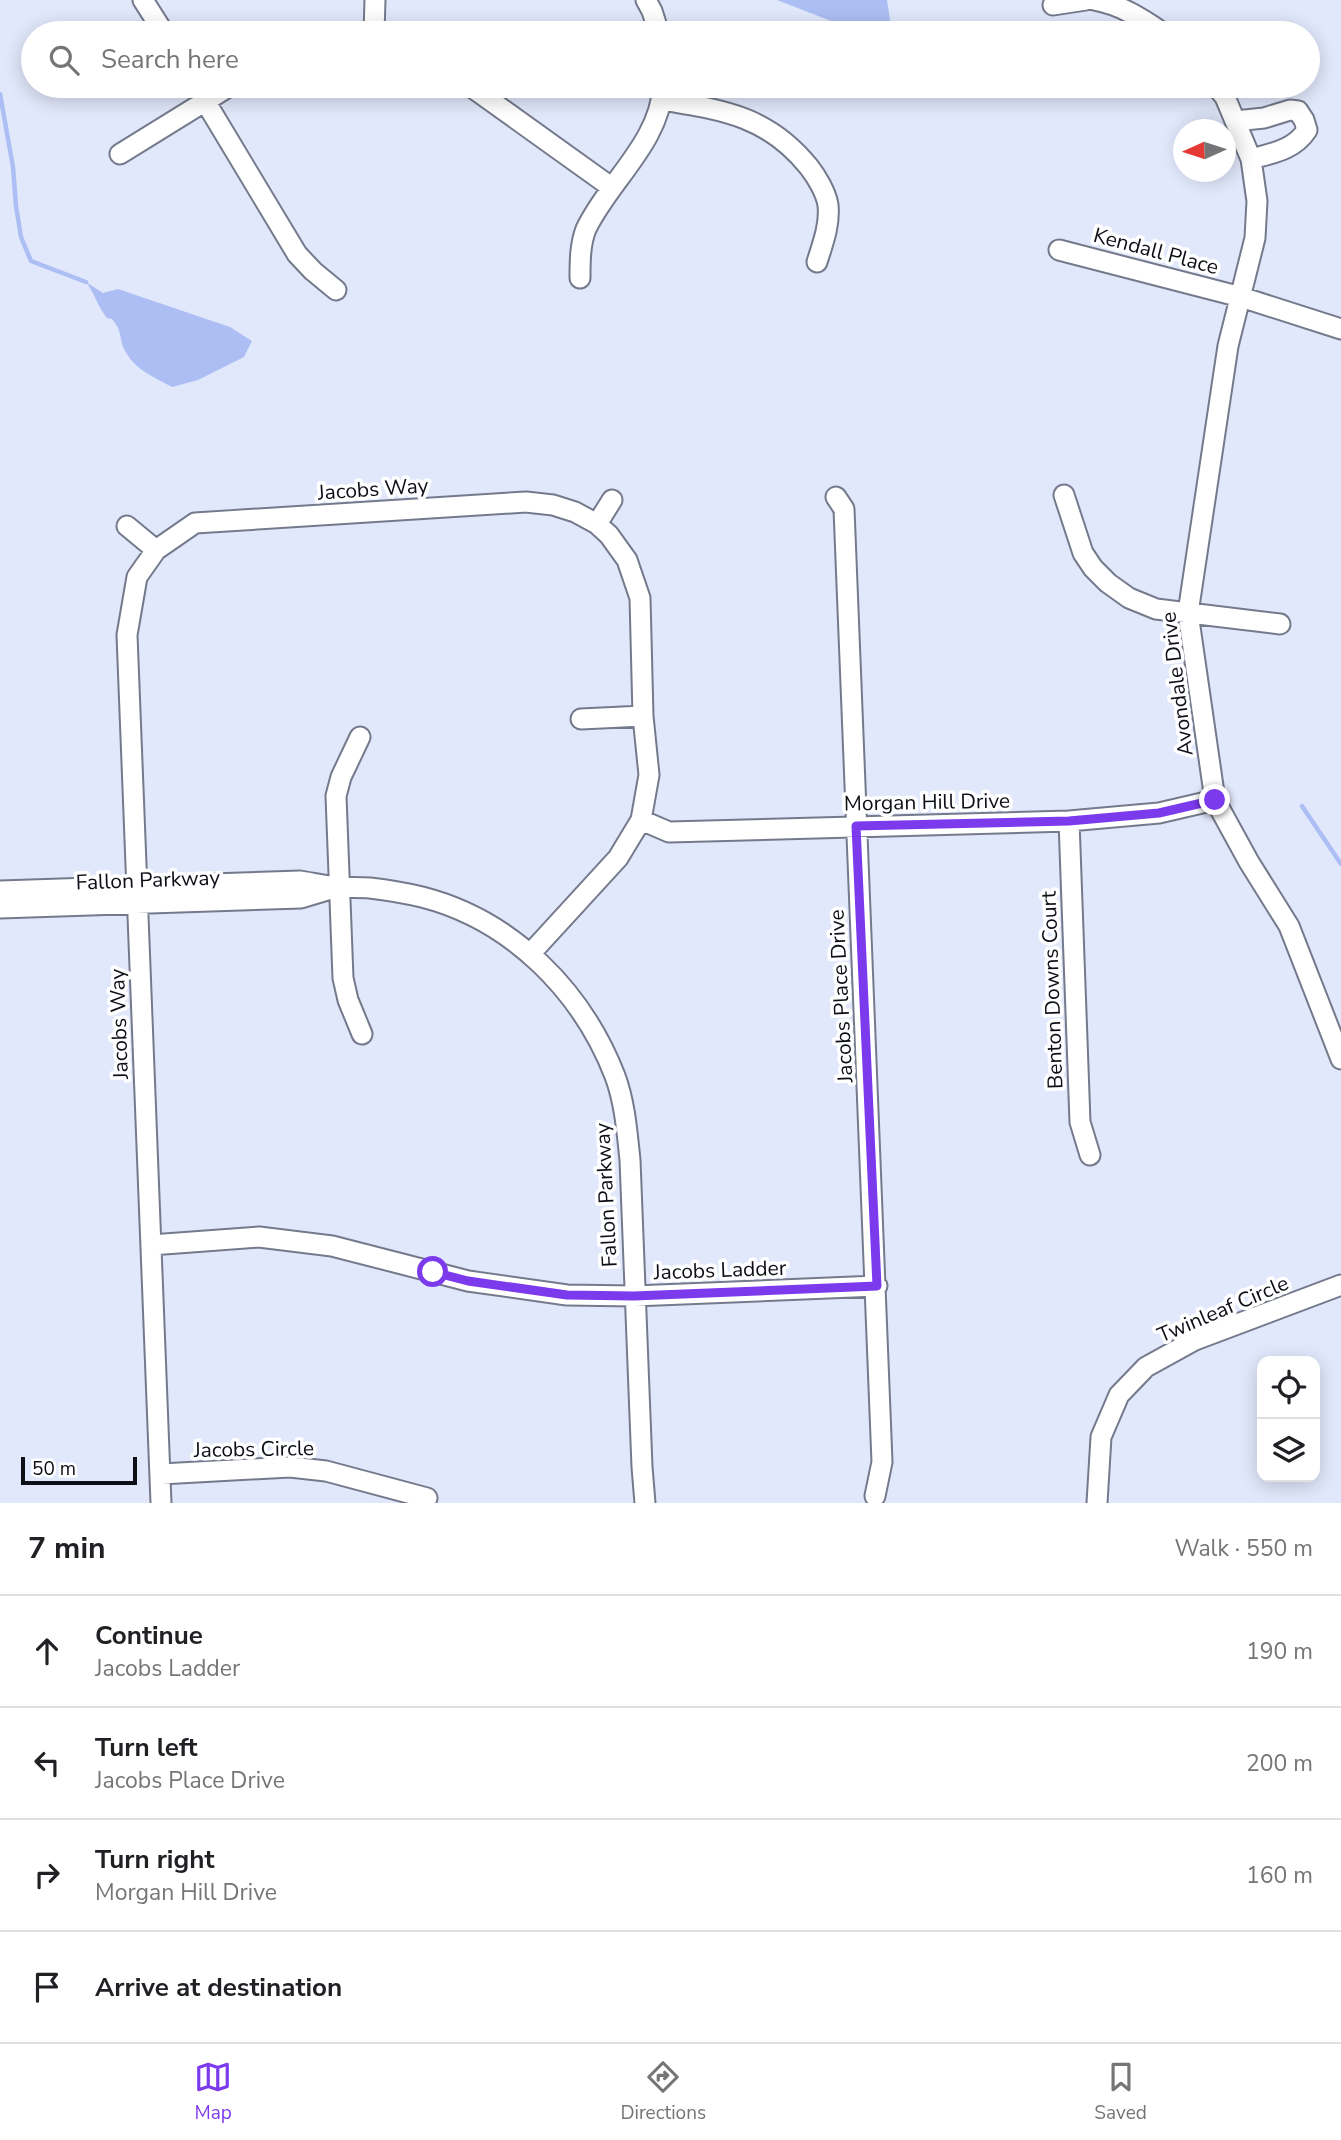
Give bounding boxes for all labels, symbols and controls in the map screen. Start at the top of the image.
search box [21,21,1320,98]
icon: search [45,41,83,79]
text: Search here [101,42,239,77]
north arrow [1173,119,1236,182]
street label: Kendall Place [1090,221,1222,281]
street label: Jacobs Way [316,471,429,507]
street label: Avondale Drive [1154,610,1200,758]
route end [1199,784,1230,815]
street label: Morgan Hill Drive [844,787,1010,817]
street label: Fallon Parkway [75,863,221,897]
street label: Benton Downs Court [1035,890,1069,1089]
street label: Jacobs Place Drive [822,909,860,1084]
street label: Jacobs Way [103,968,135,1081]
street label: Fallon Parkway [588,1122,624,1268]
street label: Jacobs Ladder [652,1254,787,1286]
route start [417,1256,448,1287]
street label: Twinleaf Circle [1153,1269,1293,1349]
map controls [1257,1356,1320,1482]
button: locate [1257,1356,1320,1419]
button: layers [1257,1419,1320,1482]
street label: Jacobs Circle [193,1434,314,1464]
scale bar [21,1454,136,1486]
text: 50 m [32,1456,76,1482]
text: 7 min [28,1528,106,1569]
text: Walk · 550 m [1174,1533,1313,1564]
text: Continue [95,1618,203,1653]
icon: ahead [28,1632,66,1670]
text: 190 m [1246,1636,1313,1667]
text: Jacobs Ladder [95,1653,240,1684]
text: Turn left [95,1730,198,1765]
icon: left [28,1744,66,1782]
text: 200 m [1246,1748,1313,1779]
text: Jacobs Place Drive [95,1765,285,1796]
text: Turn right [95,1842,214,1877]
icon: right [28,1856,66,1894]
text: 160 m [1246,1860,1313,1891]
text: Morgan Hill Drive [95,1877,277,1908]
icon: arrive [28,1968,66,2006]
text: Arrive at destination [95,1970,342,2005]
tab: Map [194,2058,232,2126]
tab: Directions [620,2058,706,2126]
tab: Saved [1094,2058,1147,2126]

